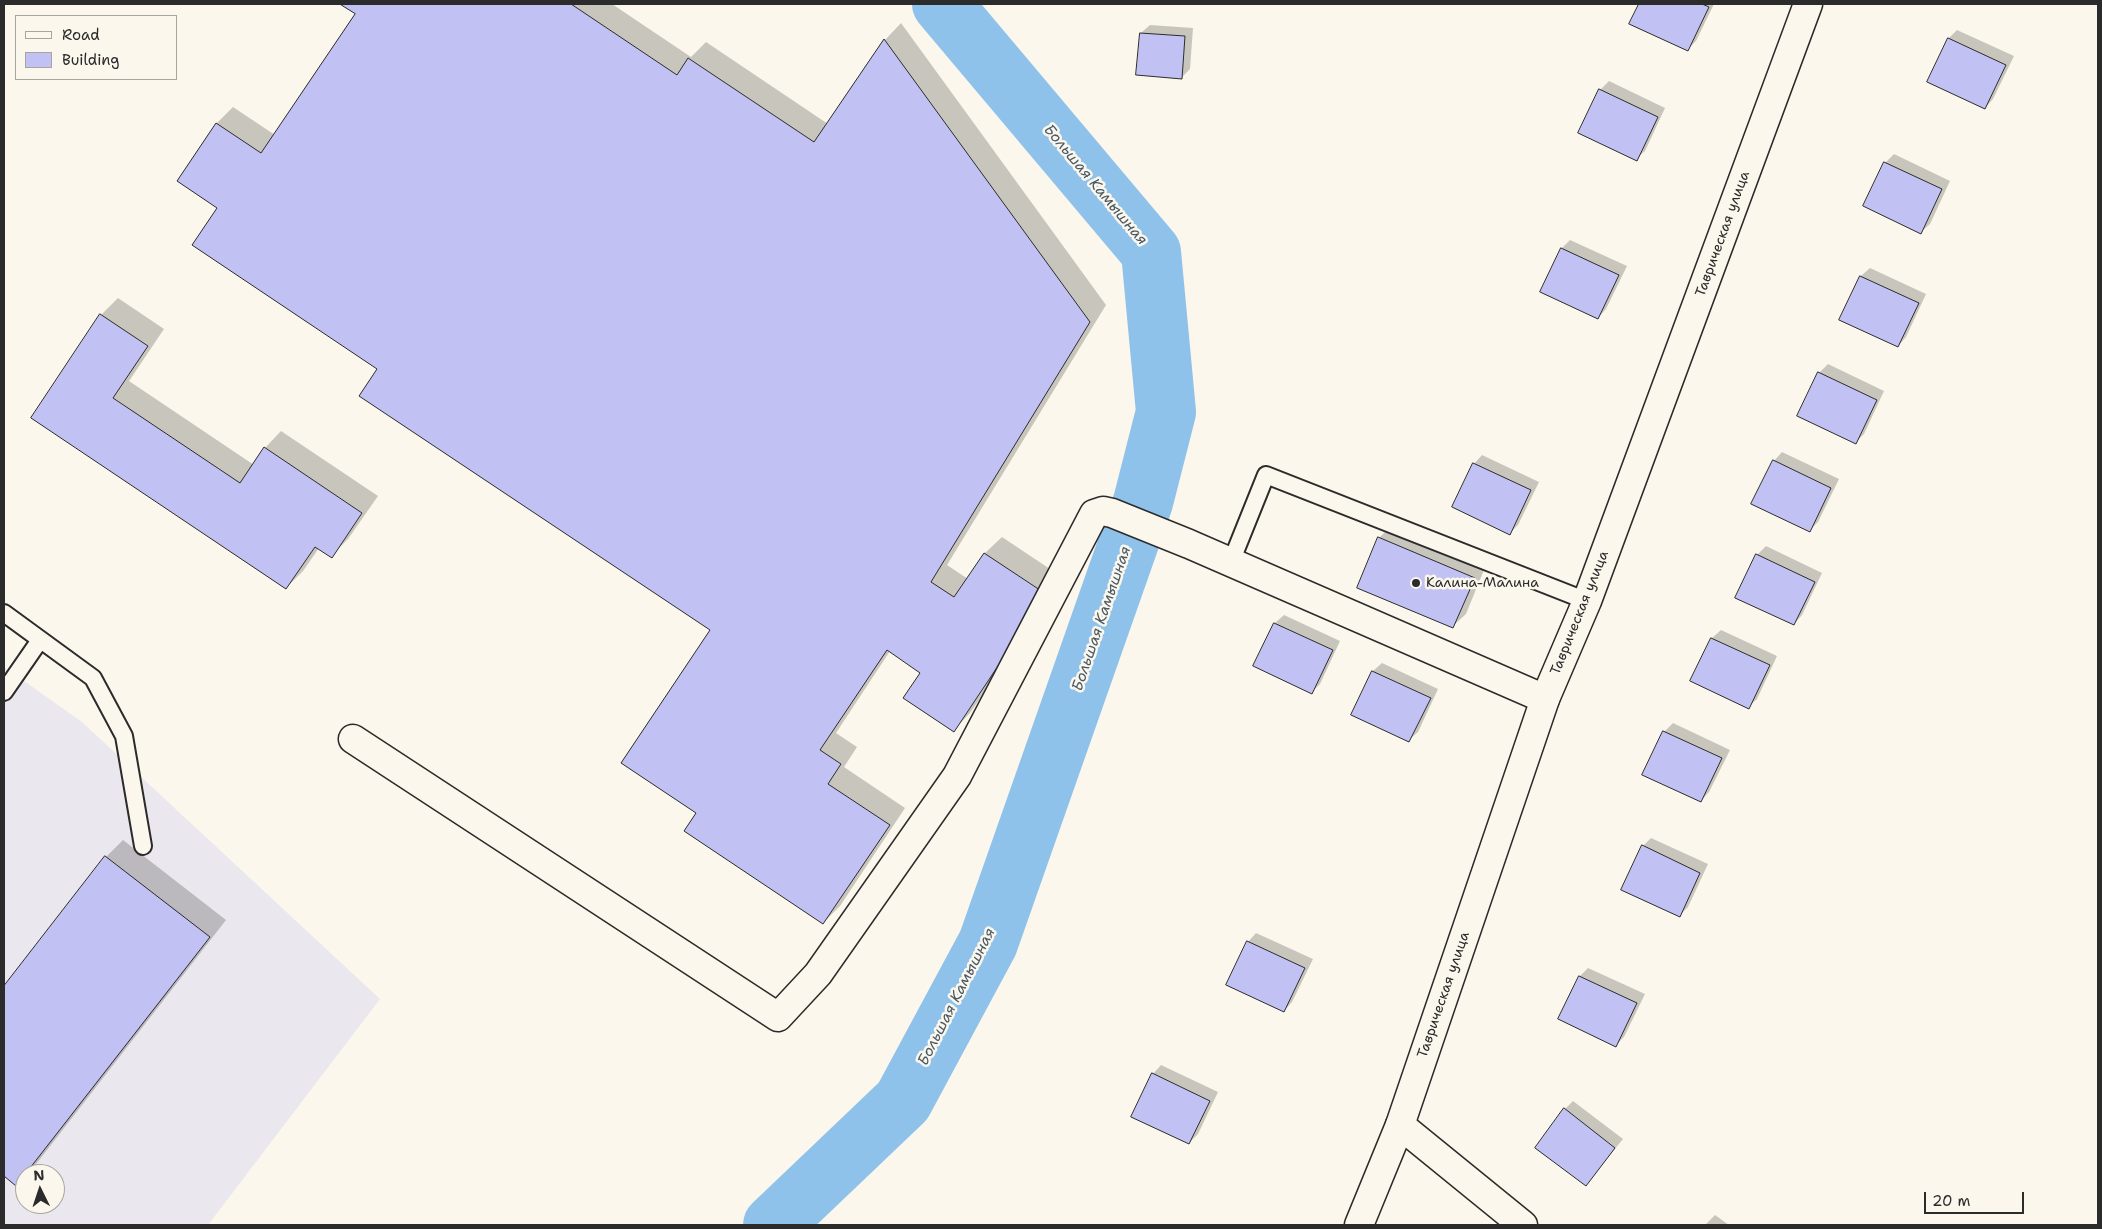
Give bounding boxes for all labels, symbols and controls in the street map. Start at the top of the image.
legend [15,15,178,80]
text: Road [62,25,100,45]
text: Building [62,50,119,70]
water label: Большая Камышная [1039,121,1151,249]
street label: Таврическая улица [1692,169,1754,299]
water label: Большая Камышная [1069,544,1135,694]
street label: Таврическая улица [1547,548,1613,678]
place label: Калина-Малина [1426,575,1539,591]
marker: Калина-Малина [1410,577,1422,589]
water label: Большая Камышная [915,925,999,1069]
street label: Таврическая улица [1414,930,1474,1060]
north arrow [15,1164,65,1214]
text: N [33,1166,45,1184]
scale bar [1927,1182,2027,1214]
text: 20 m [1932,1191,1971,1211]

